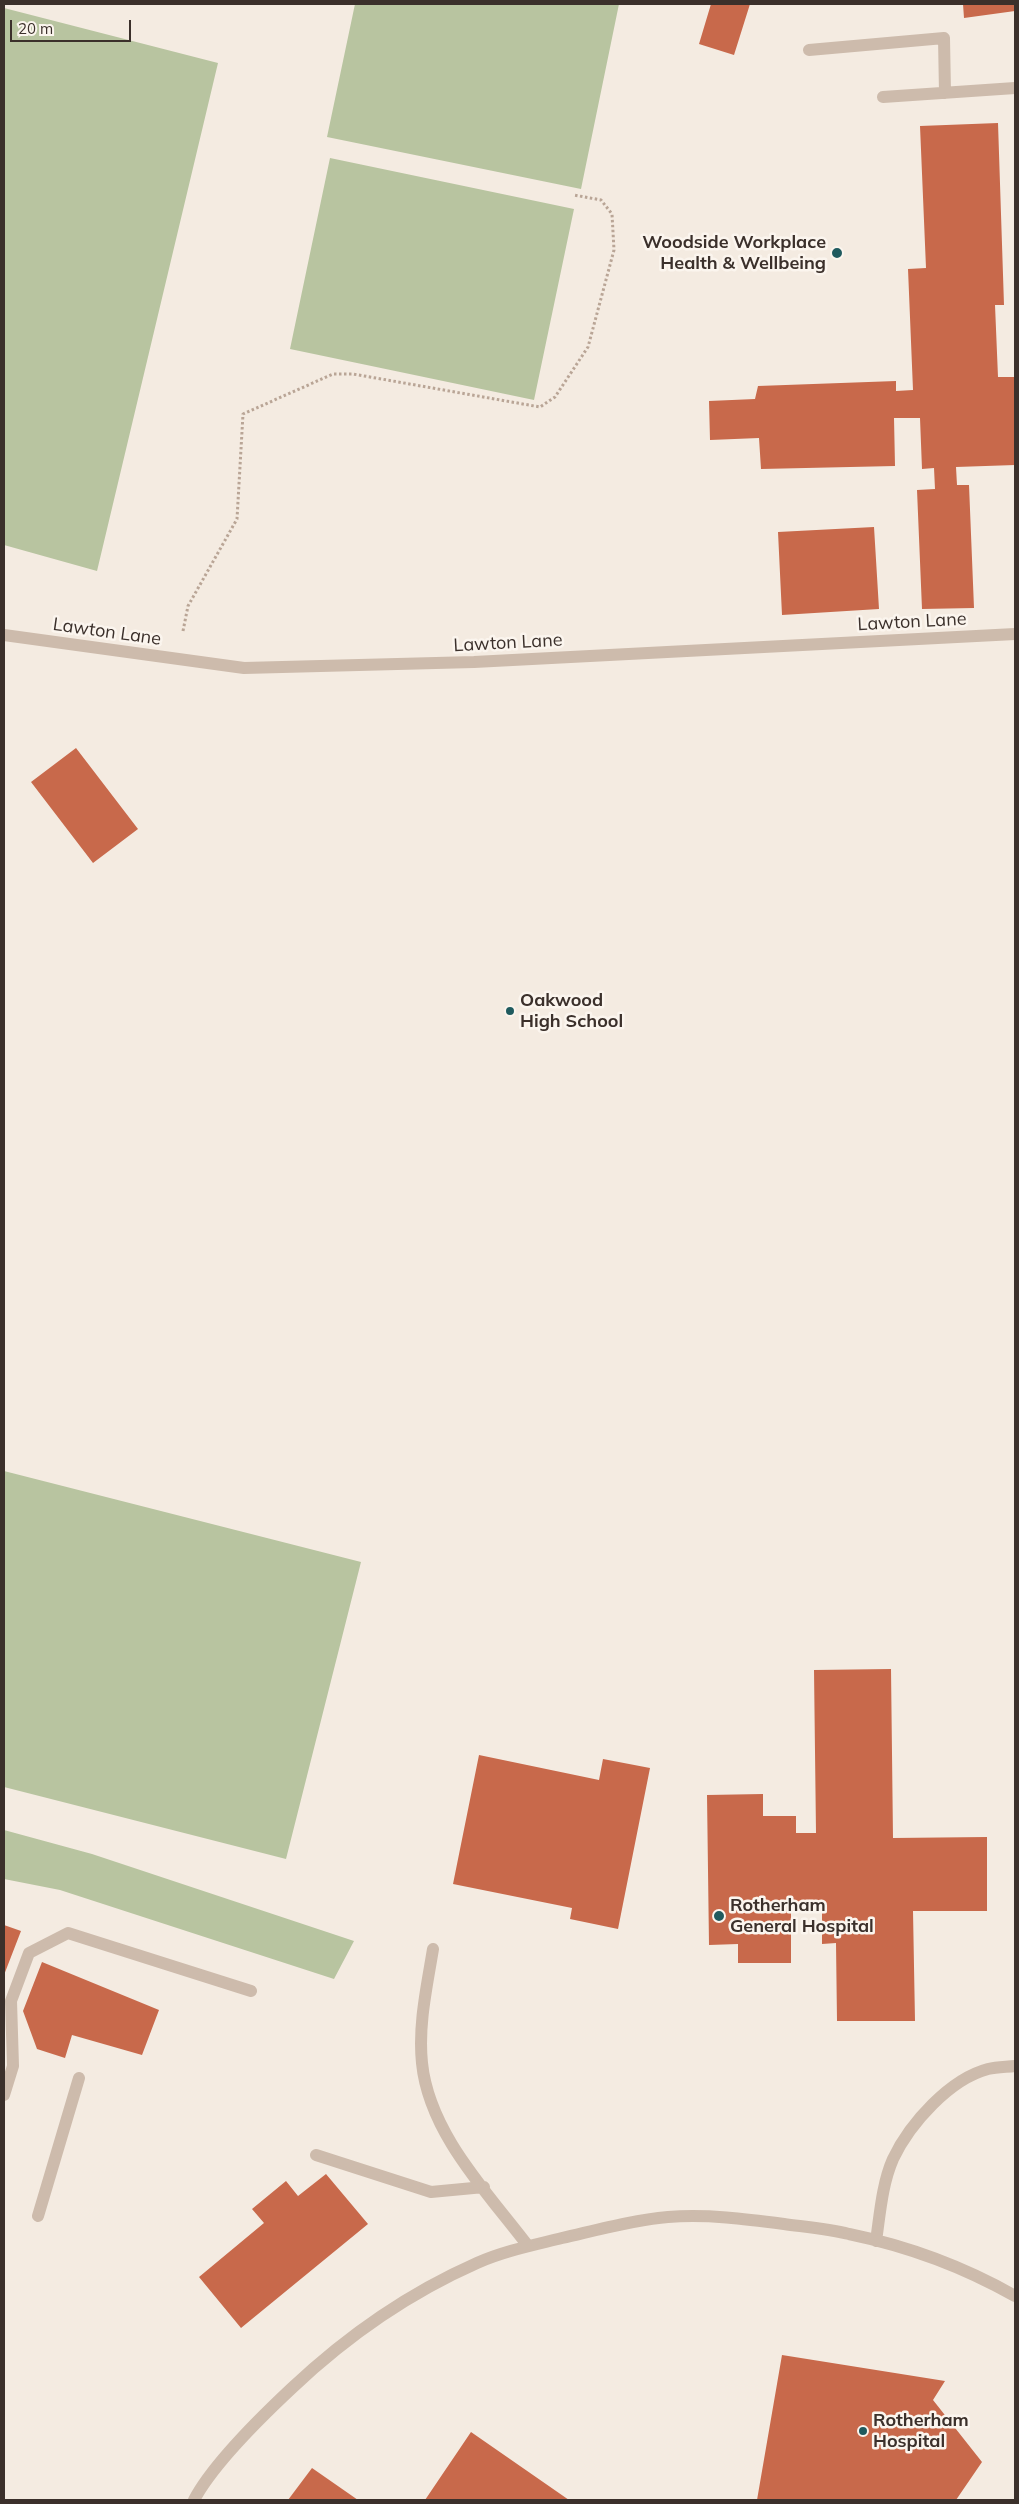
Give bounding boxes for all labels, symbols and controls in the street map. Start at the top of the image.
scale bar [12,10,134,42]
text: 20 m [18,19,53,38]
place label: Woodside Workplace Health & Wellbeing [642,232,826,274]
marker: Woodside Workplace Health & Wellbeing [830,246,844,260]
street label: Lawton Lane [857,608,967,636]
street label: Lawton Lane [52,614,162,650]
street label: Lawton Lane [453,629,563,657]
place label: Oakwood High School [520,990,623,1032]
marker: Oakwood High School [504,1005,516,1017]
place label: Rotherham General Hospital [730,1895,874,1938]
marker: Rotherham General Hospital [712,1909,726,1923]
place label: Rotherham Hospital [873,2410,969,2452]
marker: Rotherham Hospital [857,2425,869,2437]

